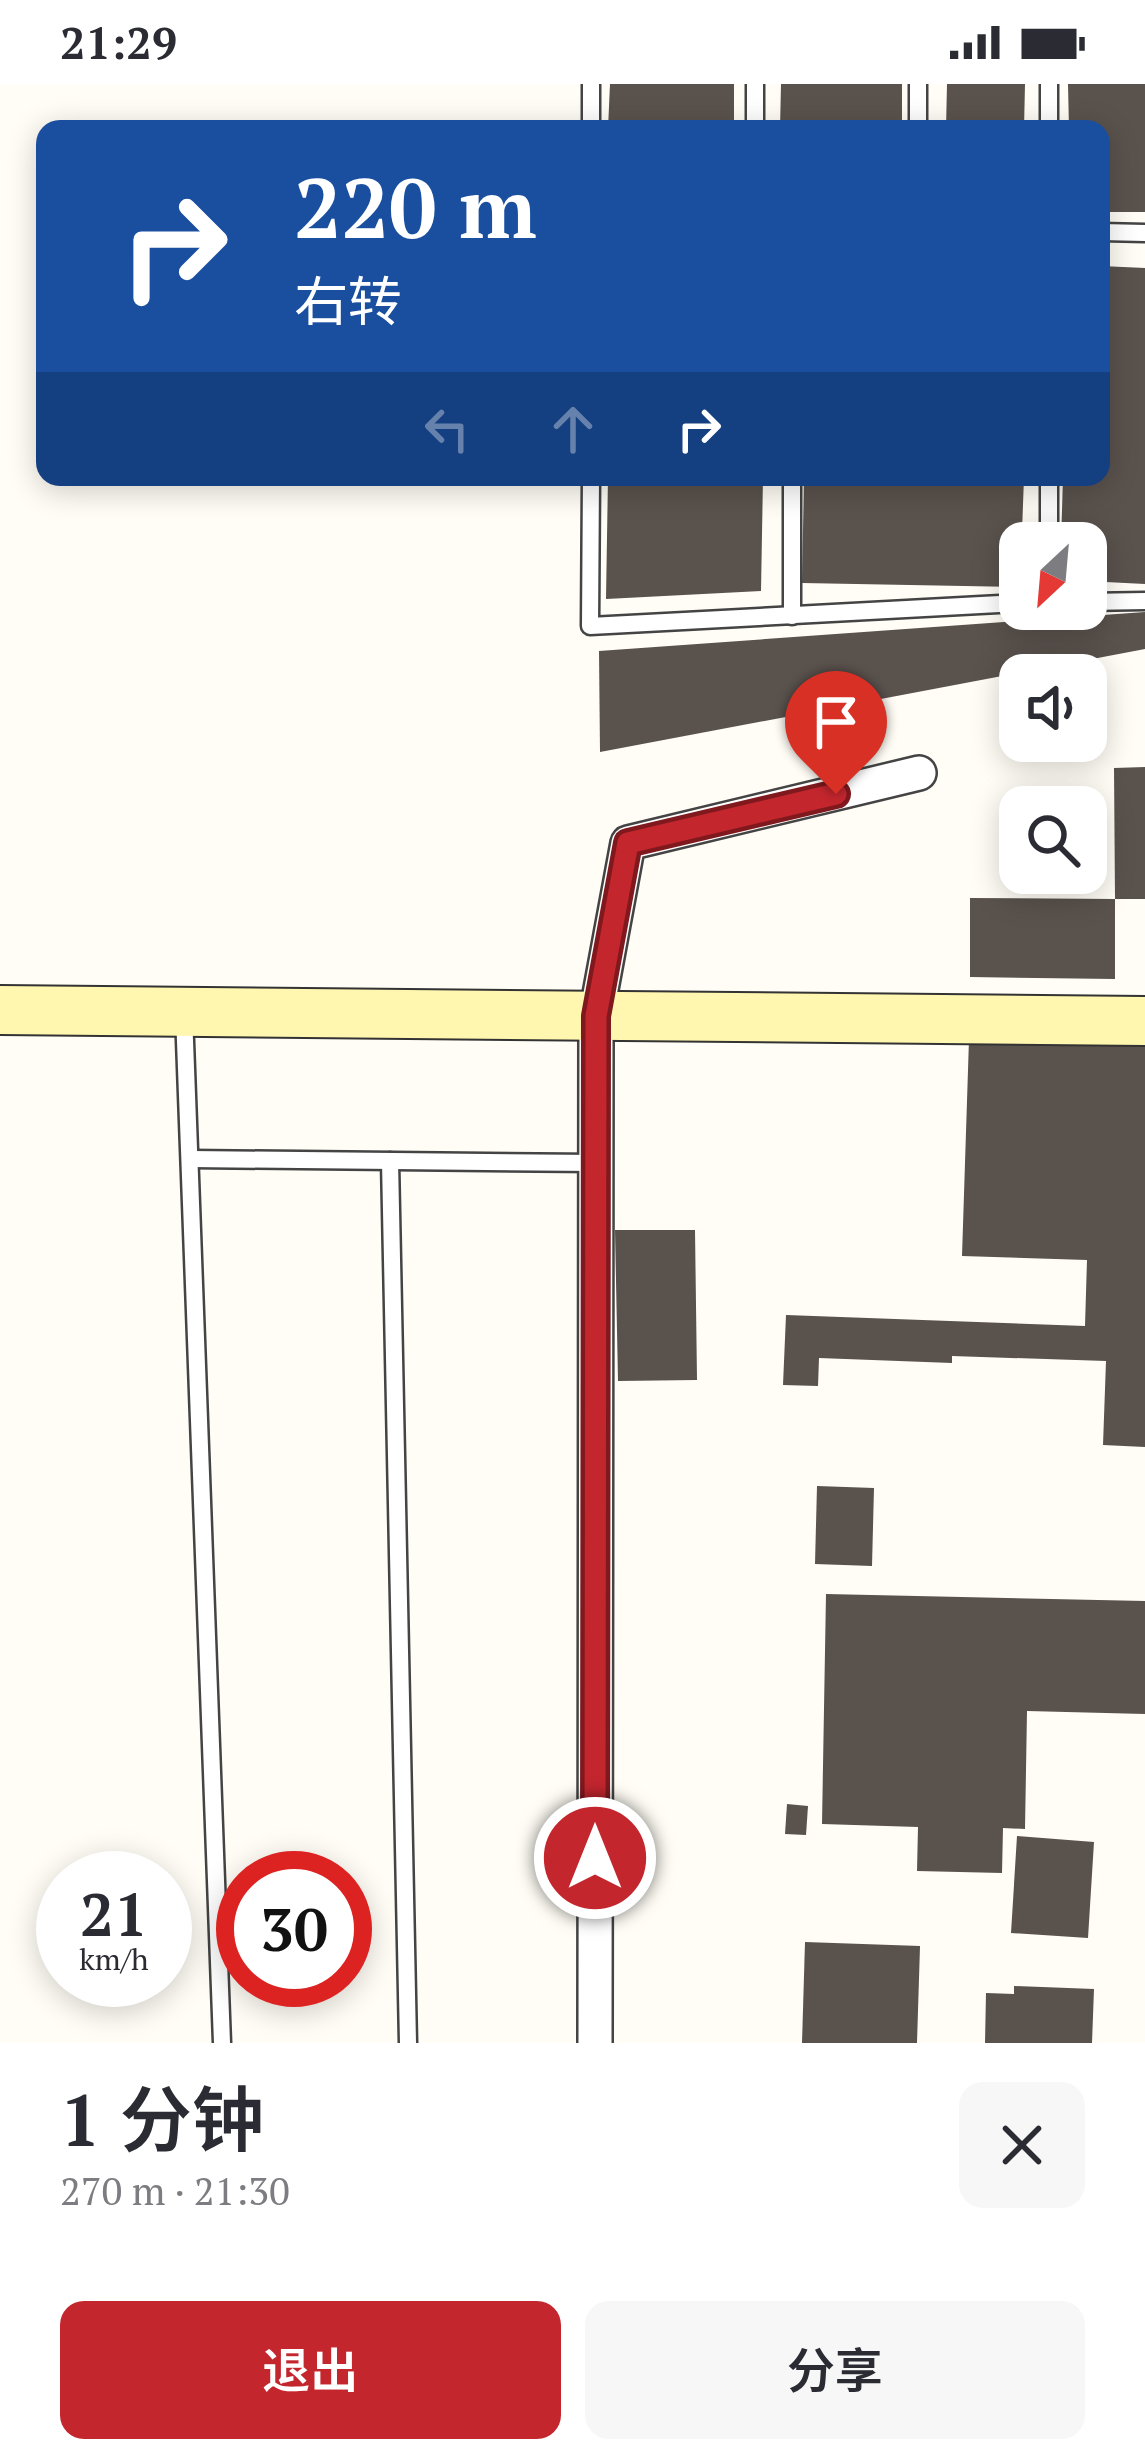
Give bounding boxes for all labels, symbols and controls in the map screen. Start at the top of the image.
text: 21:29 [60,12,177,72]
text: 220 m [294,151,537,262]
icon: right [96,168,252,324]
text: 右转 [294,265,402,336]
icon: left [414,396,480,462]
icon: ahead [540,396,606,462]
icon: right [666,396,732,462]
north arrow [999,522,1107,630]
map controls [999,522,1107,894]
button: sound [999,654,1107,762]
pin [785,671,887,794]
icon: arrive [803,689,869,755]
button: search [999,786,1107,894]
position arrow [532,1795,658,1921]
speed limit sign: 30 [216,1851,372,2007]
text: 21 [80,1874,148,1953]
text: km/h [79,1939,149,1979]
text: 1 分钟 [60,2071,264,2167]
button: close [959,2082,1085,2208]
text: 270 m · 21:30 [60,2164,290,2216]
button: 退出 [60,2301,561,2439]
button: 分享 [585,2301,1085,2439]

